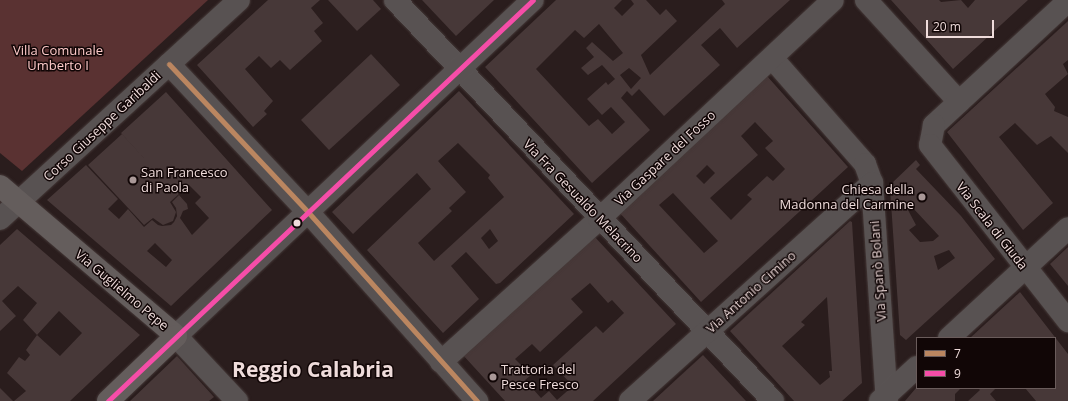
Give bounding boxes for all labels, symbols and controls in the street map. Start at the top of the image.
scale bar [928,12,996,38]
text: 20 m [933,18,961,35]
park label: Villa Comunale Umberto I [13,43,103,74]
street label: Corso Giuseppe Garibaldi [40,68,164,184]
street label: Via Gaspare del Fosso [611,107,719,209]
street label: Via Fra Gesualdo Melacrino [520,136,646,266]
place label: San Francesco di Paola [141,165,228,196]
marker: San Francesco di Paola [128,175,138,185]
street label: Via Scala di Giuda [953,179,1031,273]
place label: Chiesa della Madonna del Carmine [780,182,914,213]
marker: Chiesa della Madonna del Carmine [917,192,927,202]
unlabelled marker [292,218,302,228]
street label: Via Spanò Bolani [867,220,889,322]
street label: Via Guglielmo Pepe [72,246,172,334]
street label: Via Antonio Cimino [703,248,799,336]
legend [916,337,1056,389]
text: 7 [954,345,961,362]
district label: Reggio Calabria [232,356,394,382]
place label: Trattoria del Pesce Fresco [501,362,579,393]
text: 9 [954,365,961,382]
marker: Trattoria del Pesce Fresco [488,372,498,382]

